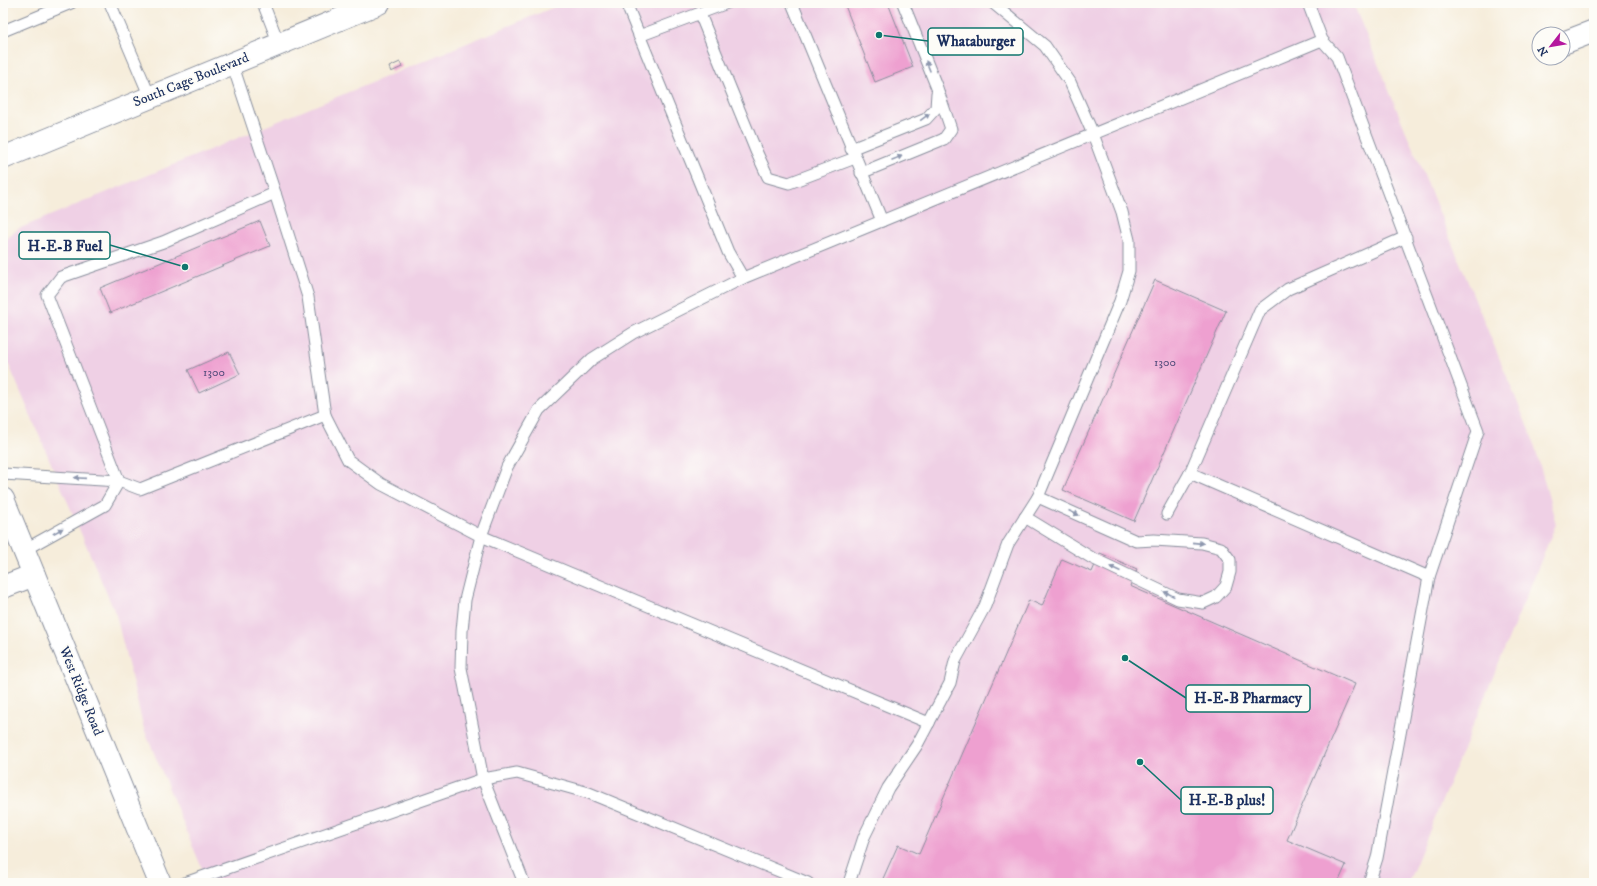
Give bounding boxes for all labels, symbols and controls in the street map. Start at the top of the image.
north arrow [1531,26,1571,66]
callout: Whataburger [928,28,1023,55]
text: Whataburger [936,32,1016,51]
text: N [1535,43,1552,58]
street label: South Cage Boulevard [130,49,252,111]
one-way arrow [925,59,931,71]
one-way arrow [920,113,931,121]
one-way arrow [892,155,903,161]
callout: H-E-B Fuel [19,232,110,259]
text: H-E-B Fuel [28,237,103,256]
house number: 1300 [1154,355,1176,370]
house number: 1300 [203,365,225,380]
one-way arrow [74,475,86,482]
one-way arrow [1068,510,1079,516]
one-way arrow [52,528,64,534]
one-way arrow [1191,540,1204,546]
one-way arrow [1110,566,1121,572]
one-way arrow [1163,591,1175,598]
street label: West Ridge Road [55,643,107,738]
callout: H-E-B Pharmacy [1186,685,1310,712]
text: H-E-B Pharmacy [1194,689,1303,708]
callout: H-E-B plus! [1181,787,1273,814]
text: H-E-B plus! [1189,791,1265,810]

